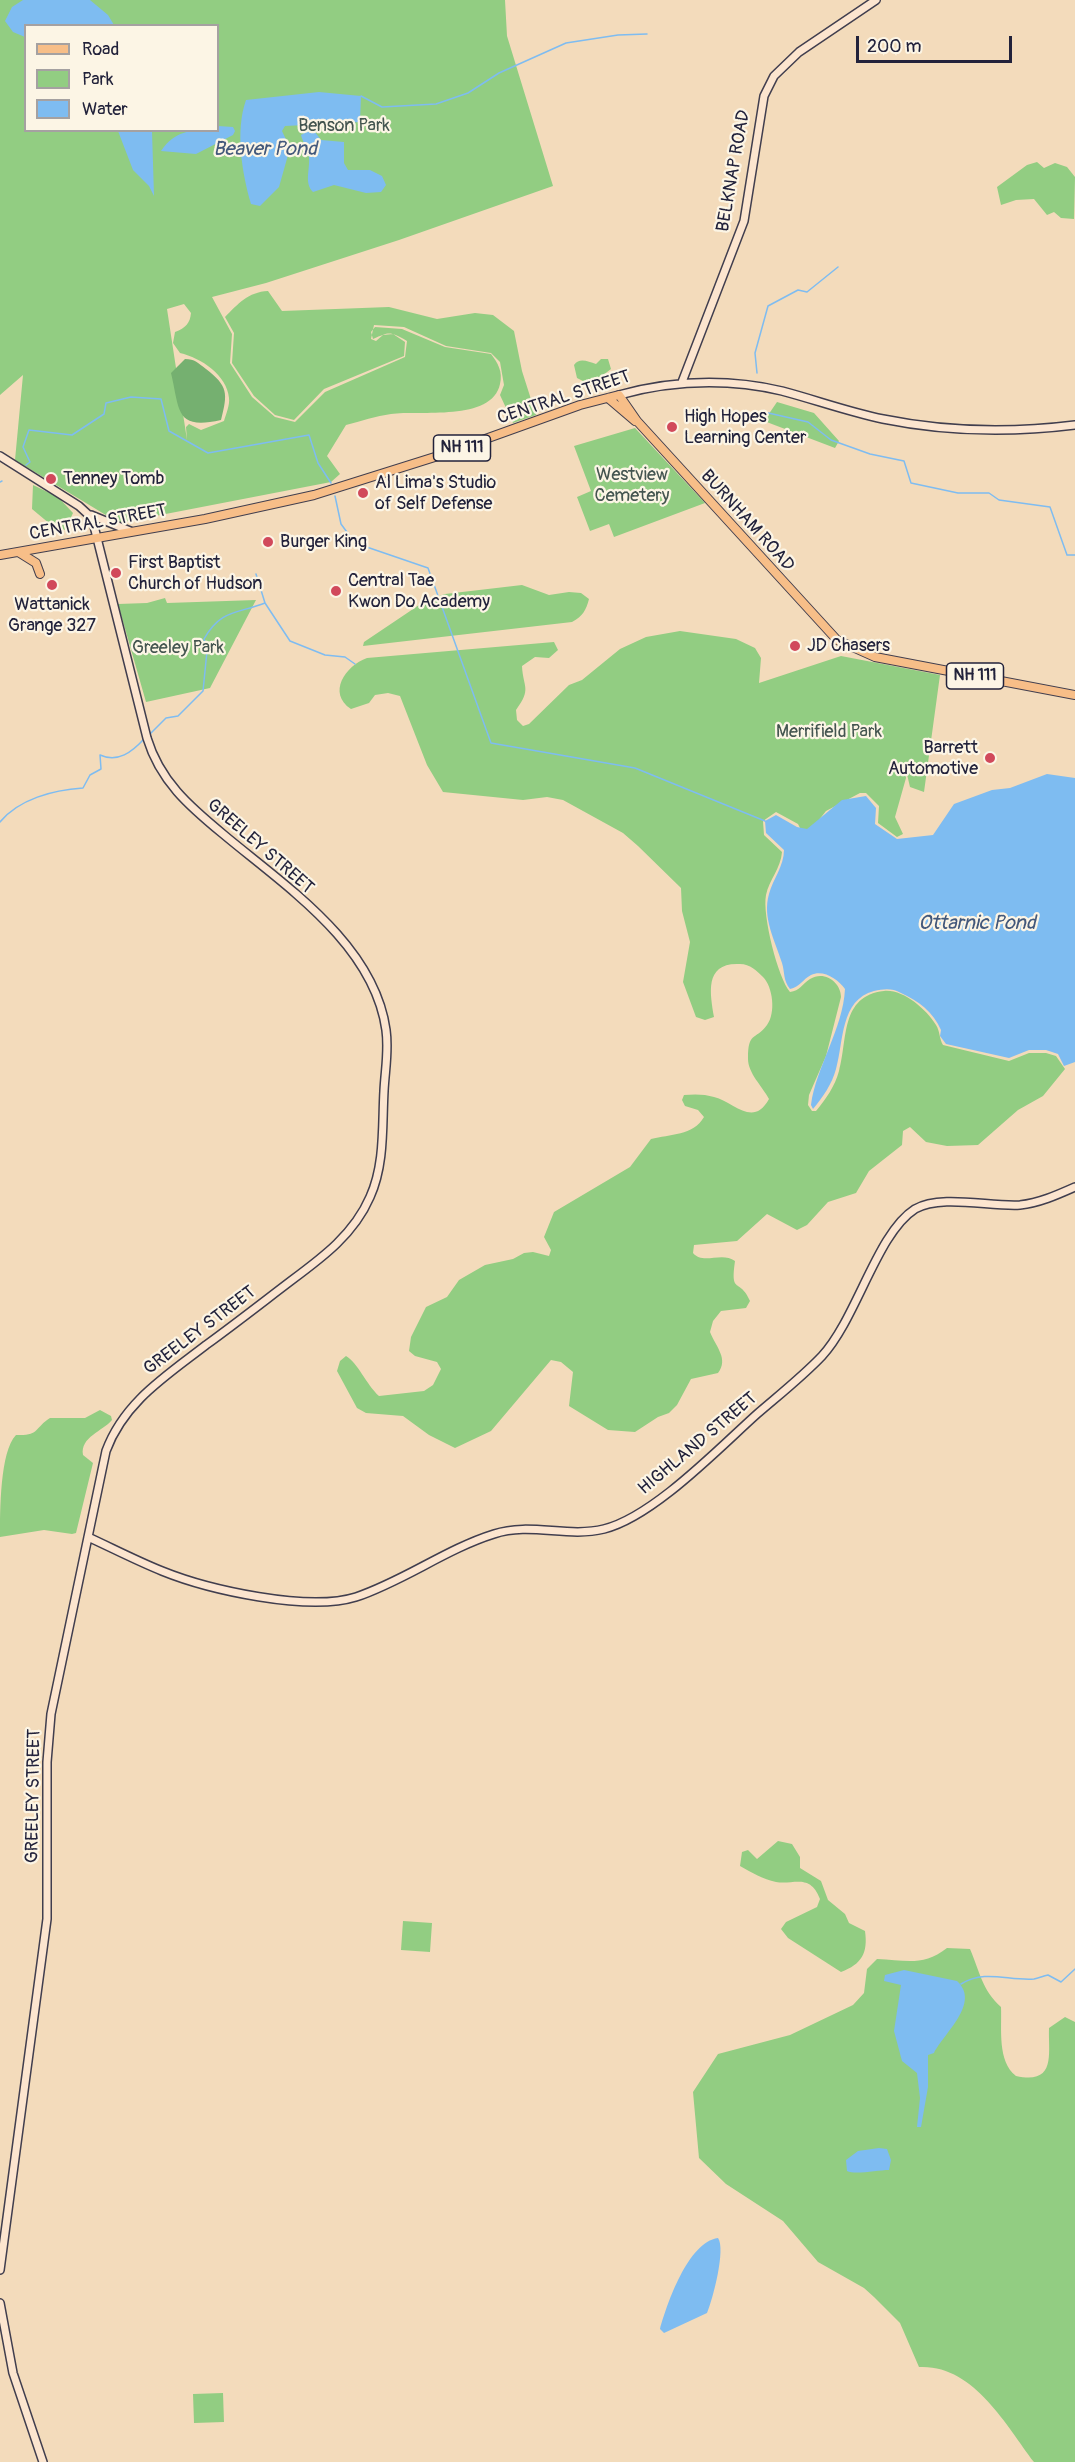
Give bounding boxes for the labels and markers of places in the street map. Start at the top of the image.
place label: High Hopes Learning Center [684,406,806,448]
marker: High Hopes Learning Center [665,420,679,434]
place label: Tenney Tomb [63,468,164,490]
marker: Tenney Tomb [44,472,58,486]
place label: Al Lima's Studio of Self Defense [375,472,496,514]
marker: Al Lima's Studio of Self Defense [356,486,370,500]
place label: Burger King [280,531,367,553]
marker: Burger King [261,535,275,549]
place label: First Baptist Church of Hudson [128,552,262,594]
marker: First Baptist Church of Hudson [109,566,123,580]
place label: Central Tae Kwon Do Academy [348,570,490,612]
marker: Wattanick Grange 327 [45,578,59,592]
marker: Central Tae Kwon Do Academy [329,584,343,598]
place label: Wattanick Grange 327 [8,594,96,636]
place label: JD Chasers [807,635,890,657]
marker: JD Chasers [788,639,802,653]
place label: Barrett Automotive [888,737,978,780]
marker: Barrett Automotive [983,751,997,765]

